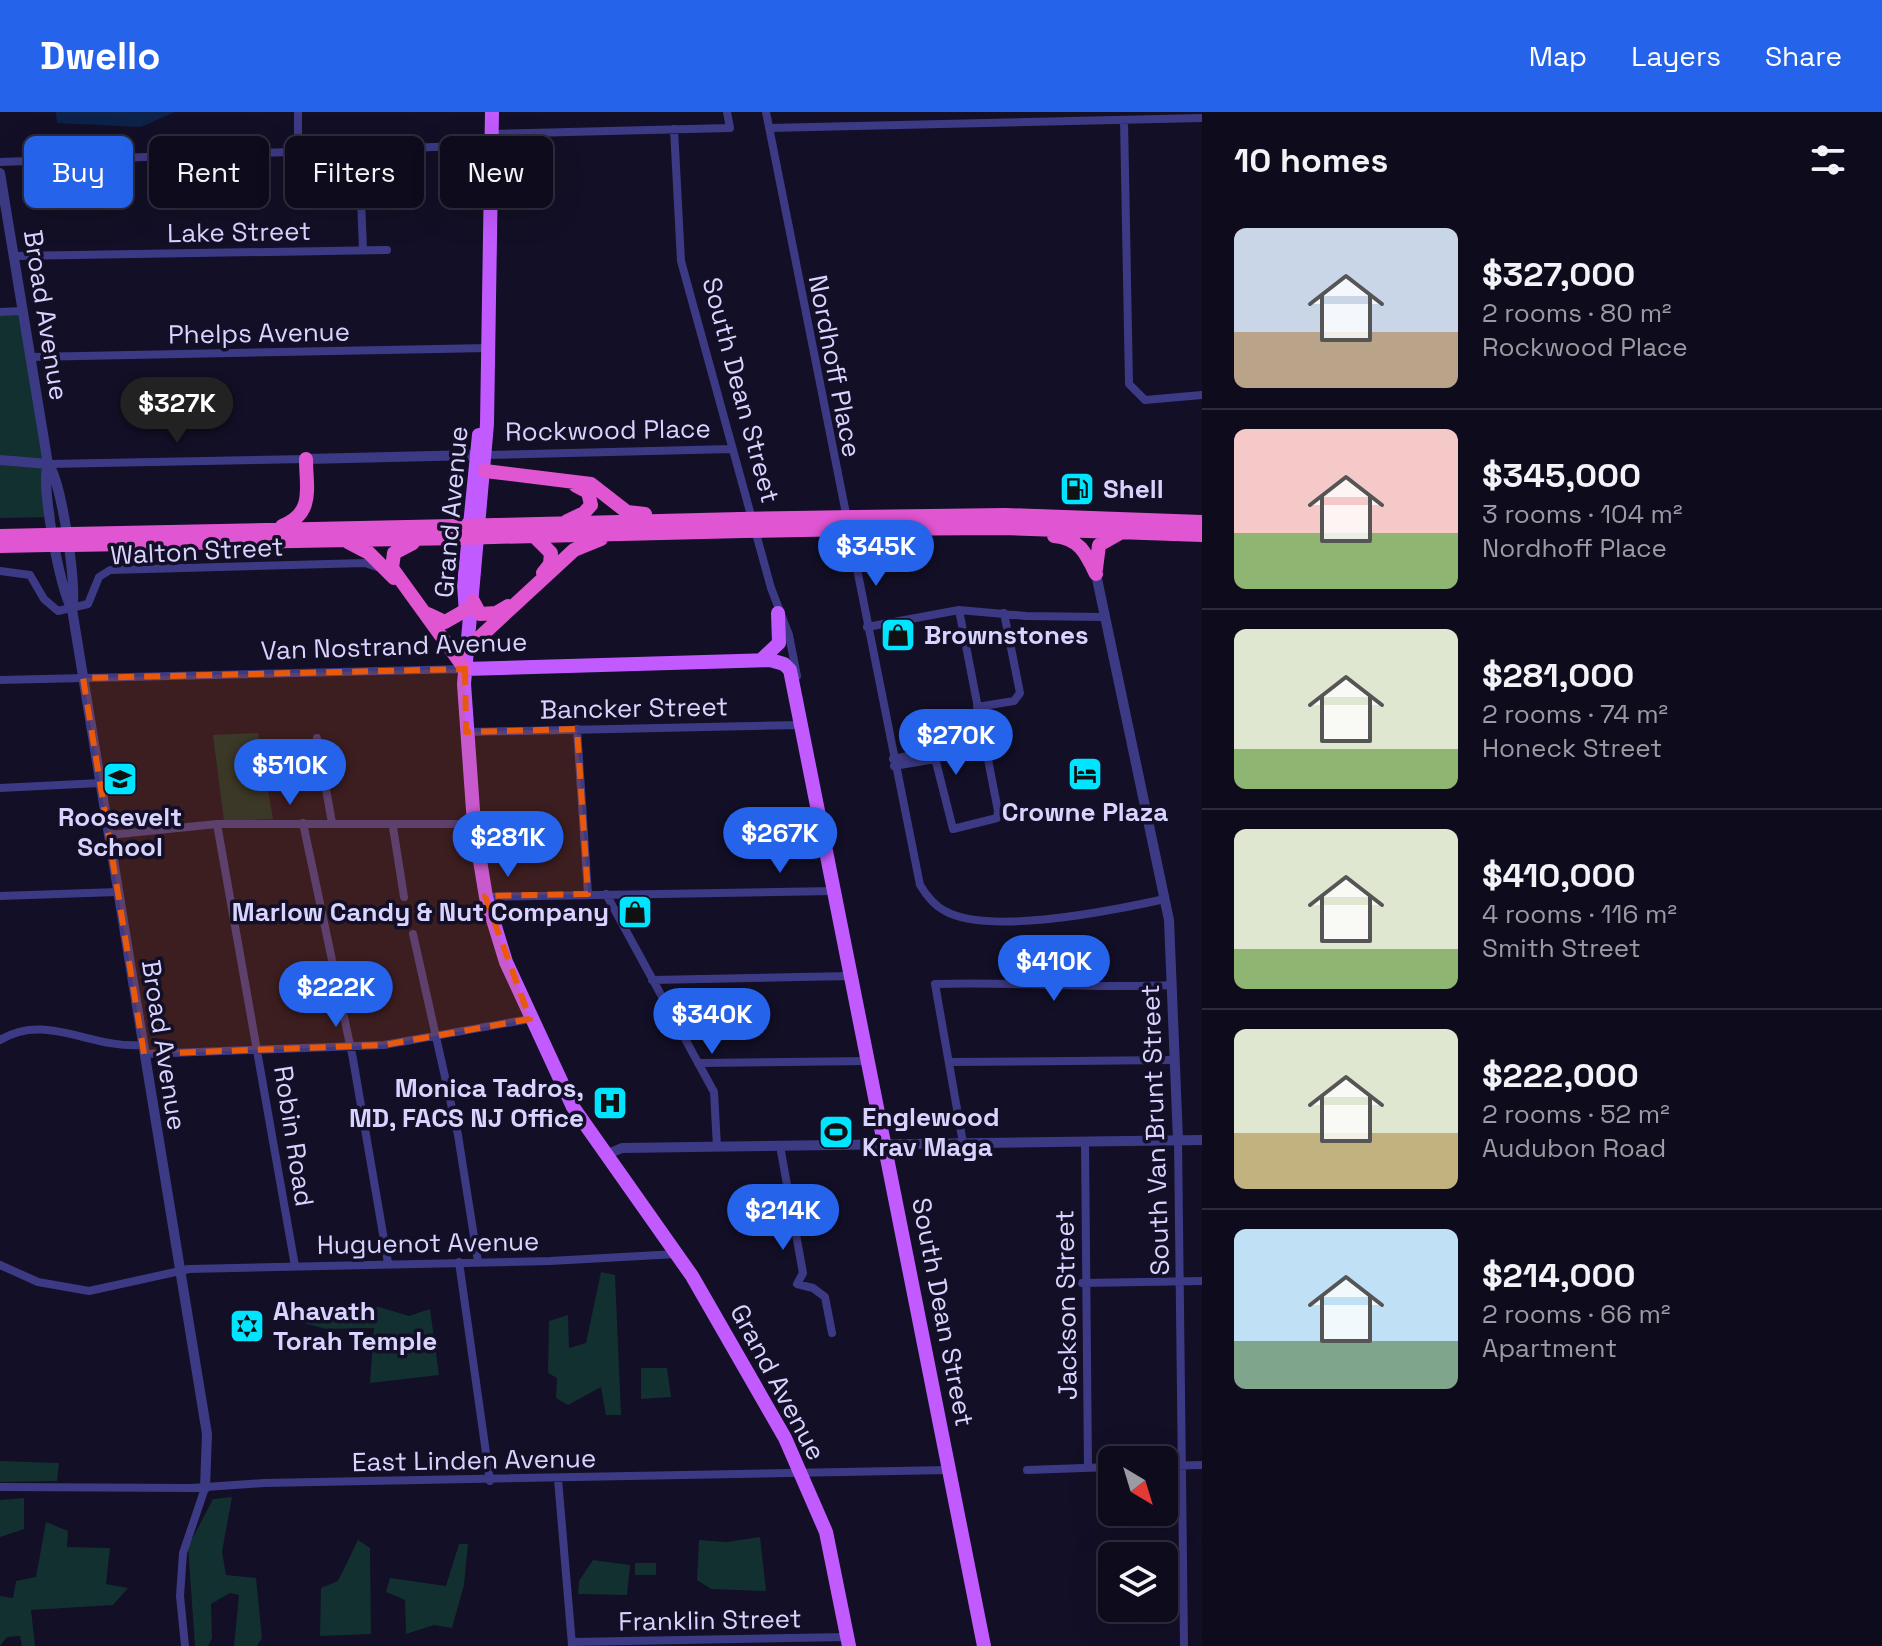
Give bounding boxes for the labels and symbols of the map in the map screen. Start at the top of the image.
street label: Lake Street [167,214,311,250]
street label: Broad Avenue [16,227,76,403]
street label: Nordhoff Place [801,272,869,460]
street label: South Dean Street [695,273,787,507]
street label: Phelps Avenue [168,314,350,352]
pin: $327K [121,377,233,445]
street label: Rockwood Place [505,411,711,449]
street label: Grand Avenue [427,425,475,599]
fuel station icon: Shell [1058,470,1096,508]
place label: Shell [1103,472,1164,506]
pin: $345K [820,520,932,588]
street label: Walton Street [110,529,284,573]
shop icon: Brownstones [879,616,917,654]
place label: Brownstones [924,618,1089,652]
street label: Van Nostrand Avenue [260,624,528,668]
street label: Bancker Street [540,689,728,727]
pin: $270K [900,709,1012,777]
pin: $510K [234,739,346,807]
hotel icon: Crowne Plaza [1066,755,1104,793]
school or university icon: Roosevelt School [101,760,139,798]
place label: Crowne Plaza [1002,795,1168,829]
place label: Roosevelt School [58,800,182,864]
pin: $267K [724,807,836,875]
pin: $281K [452,811,564,879]
shop icon: Marlow Candy & Nut Company [616,893,654,931]
place label: Marlow Candy & Nut Company [232,895,609,929]
pin: $410K [998,935,1110,1003]
street label: Broad Avenue [134,957,194,1133]
pin: $222K [280,961,392,1029]
street label: South Van Brunt Street [1133,984,1177,1276]
pin: $340K [656,988,768,1056]
street label: Robin Road [266,1063,322,1209]
place label: Monica Tadros, MD, FACS NJ Office [349,1071,584,1135]
hospital icon: Monica Tadros, MD, FACS NJ Office [591,1084,629,1122]
place label: Englewood Krav Maga [862,1100,1000,1164]
sports icon: Englewood Krav Maga [817,1113,855,1151]
pin: $214K [727,1184,839,1252]
street label: South Dean Street [904,1195,982,1429]
street label: Jackson Street [1047,1209,1085,1401]
street label: Huguenot Avenue [316,1224,540,1262]
place label: Ahavath Torah Temple [273,1294,437,1358]
street label: Grand Avenue [723,1298,833,1466]
synagogue icon: Ahavath Torah Temple [228,1307,266,1345]
street label: East Linden Avenue [352,1441,596,1479]
north arrow [1098,1446,1178,1526]
street label: Franklin Street [618,1601,802,1639]

